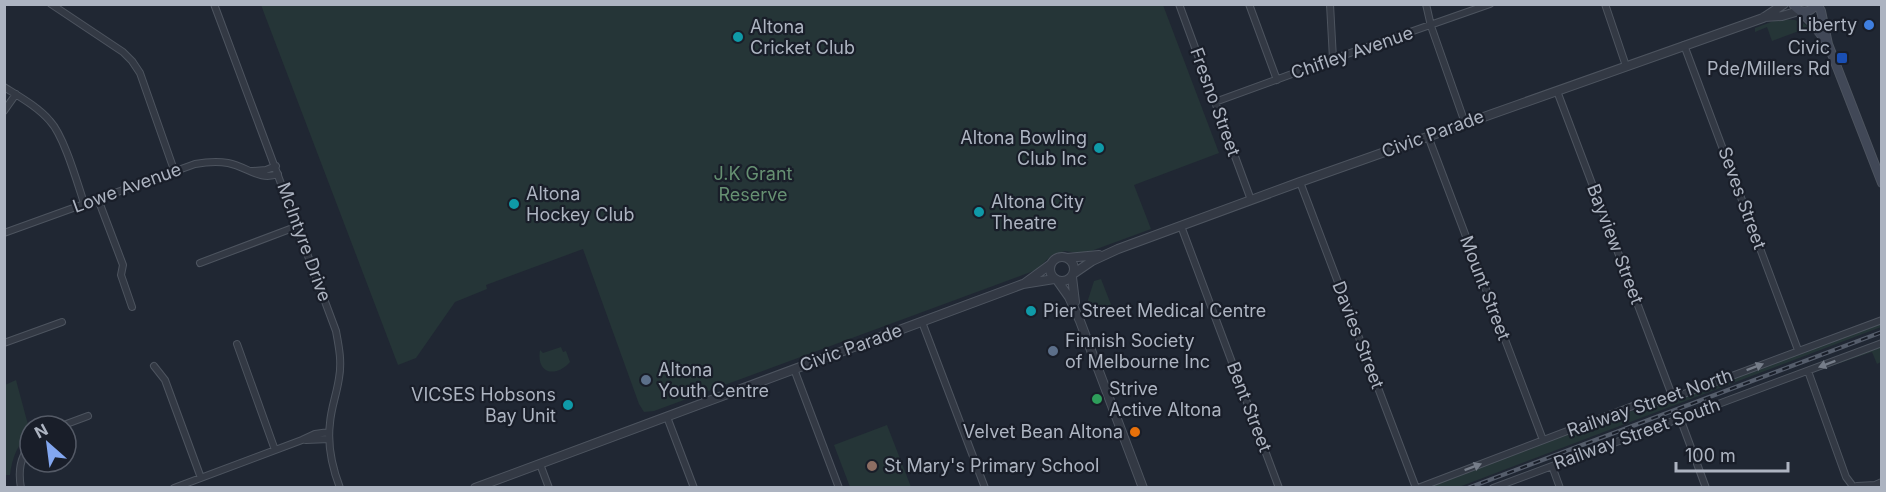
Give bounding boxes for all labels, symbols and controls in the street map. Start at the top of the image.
place label: Liberty [1798,14,1857,35]
place label: Altona Cricket Club [750,16,855,58]
marker: Liberty [1862,18,1876,32]
street label: Chifley Avenue [1288,22,1416,83]
marker: Altona Cricket Club [731,30,745,44]
place label: Civic Pde/Millers Rd [1707,37,1830,79]
street label: Fresno Street [1186,45,1245,159]
marker: Civic Pde/Millers Rd [1835,51,1849,65]
street label: Civic Parade [1379,105,1487,162]
place label: Altona Bowling Club Inc [960,127,1087,169]
marker: Altona Bowling Club Inc [1092,141,1106,155]
street label: Seves Street [1714,144,1771,252]
street label: Lowe Avenue [70,158,184,217]
park label: J.K Grant Reserve [714,163,793,205]
street label: McIntyre Drive [273,179,336,304]
street label: Bayview Street [1583,181,1648,307]
place label: Altona Hockey Club [526,183,634,225]
place label: Altona City Theatre [991,191,1084,233]
marker: Altona Hockey Club [507,197,521,211]
marker: Altona City Theatre [972,205,986,219]
street label: Mount Street [1456,233,1515,343]
street label: Davies Street [1328,278,1389,392]
place label: Pier Street Medical Centre [1043,300,1266,321]
marker: Pier Street Medical Centre [1024,304,1038,318]
street label: Civic Parade [797,319,905,376]
place label: Finnish Society of Melbourne Inc [1065,330,1210,372]
marker: Finnish Society of Melbourne Inc [1046,344,1060,358]
place label: Altona Youth Centre [658,359,769,401]
street label: Bent Street [1223,359,1276,455]
one-way arrow [1818,360,1836,369]
one-way arrow [1746,361,1764,371]
street label: Railway Street North [1564,364,1735,441]
marker: Altona Youth Centre [639,373,653,387]
place label: Strive Active Altona [1109,378,1222,420]
place label: VICSES Hobsons Bay Unit [411,384,556,426]
marker: Strive Active Altona [1090,392,1104,406]
street label: Railway Street South [1551,394,1723,473]
marker: VICSES Hobsons Bay Unit [561,398,575,412]
north arrow [18,414,78,474]
text: N [31,419,51,442]
place label: Velvet Bean Altona [963,421,1123,442]
marker: Velvet Bean Altona [1128,425,1142,439]
scale bar [1676,435,1788,473]
text: 100 m [1685,445,1736,466]
place label: St Mary's Primary School [884,455,1099,476]
marker: St Mary's Primary School [865,459,879,473]
one-way arrow [1464,462,1482,471]

